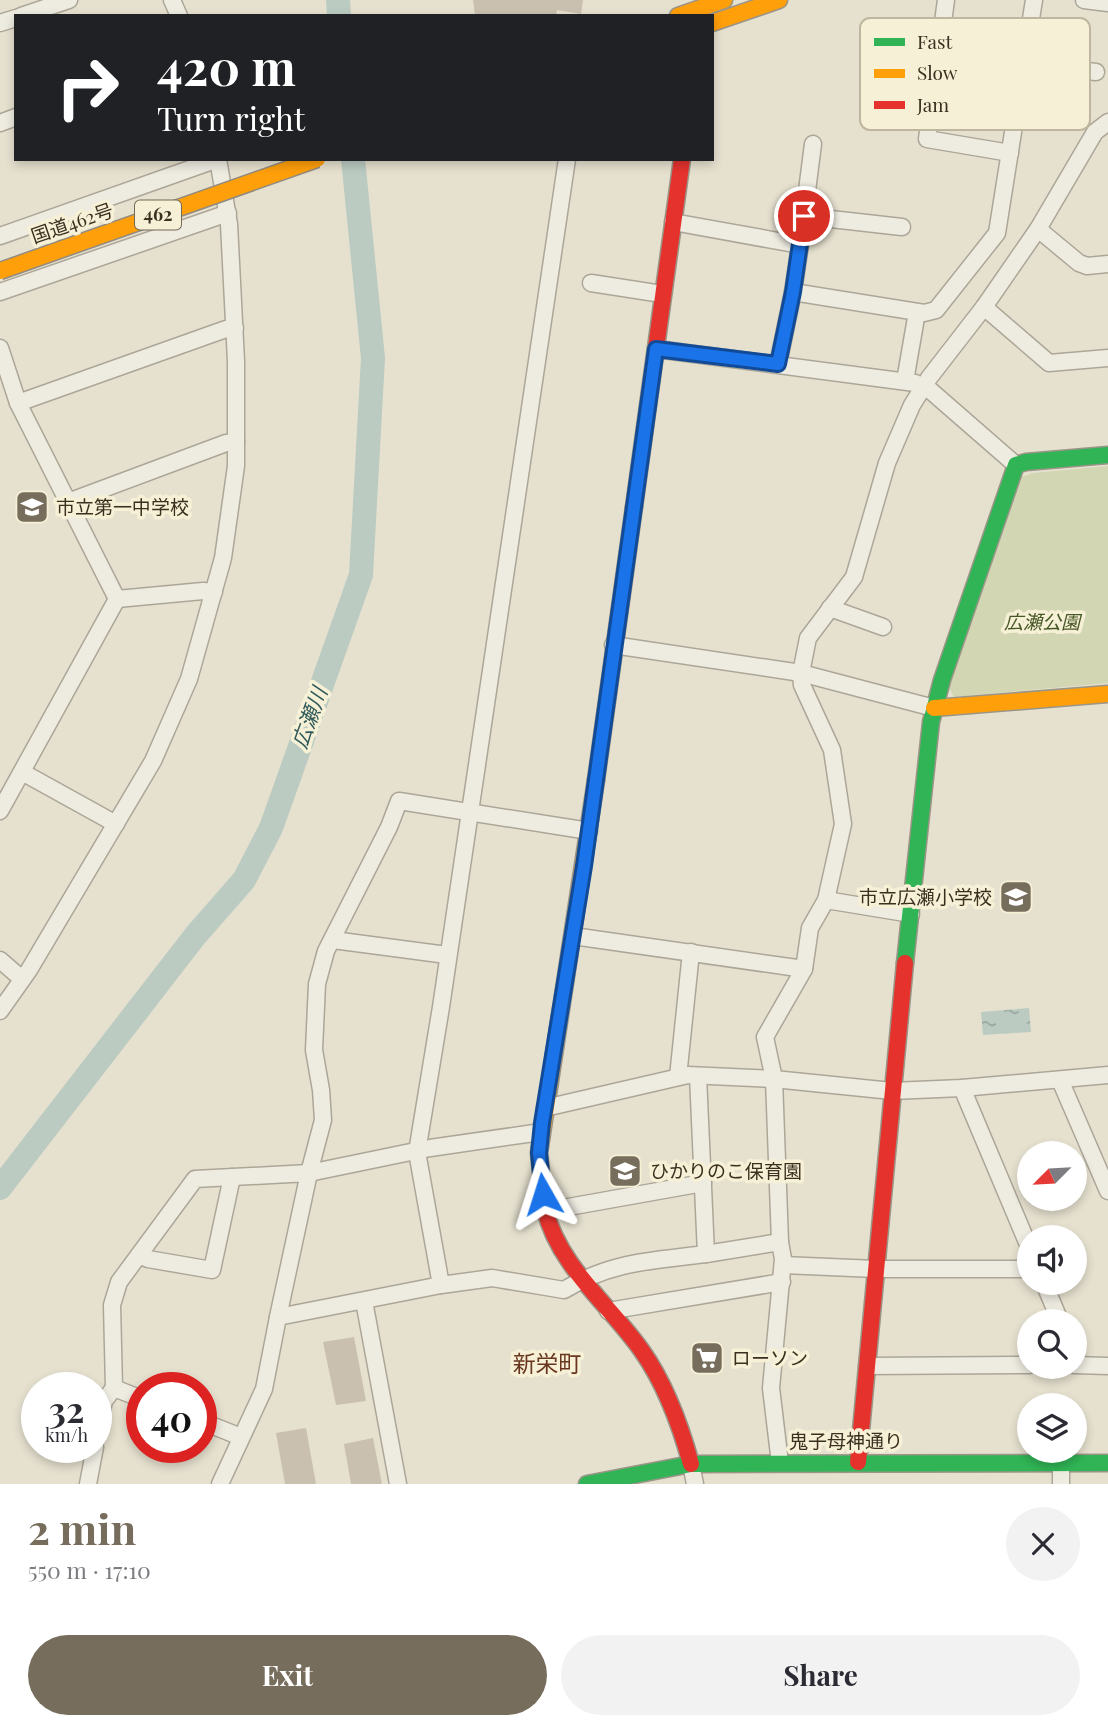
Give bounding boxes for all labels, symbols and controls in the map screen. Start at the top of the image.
legend [860,18,1090,130]
text: Fast [917,28,953,54]
text: 420 m [157,33,296,98]
icon: right [42,42,133,133]
text: Slow [917,59,958,85]
text: Jam [916,91,949,117]
text: Turn right [157,96,305,139]
pin [774,186,834,246]
street label: 国道462号 [27,196,116,248]
icon: arrive [785,197,823,235]
road number: 462 [135,200,181,230]
school or university icon: 市立第一中学校 [13,488,51,526]
place label: 市立第一中学校 [56,493,189,519]
park label: 広瀬公園 [1004,608,1083,634]
water label: 広瀬川 [284,681,333,752]
school or university icon: 市立広瀬小学校 [997,878,1035,916]
place label: 市立広瀬小学校 [859,883,992,909]
north arrow [1017,1141,1087,1211]
map controls [1017,1141,1087,1463]
school or university icon: ひかりのこ保育園 [606,1152,644,1190]
position arrow [506,1157,580,1231]
place label: ひかりのこ保育園 [650,1157,802,1183]
button: sound [1017,1225,1087,1295]
button: search [1017,1309,1087,1379]
supermarket icon: ローソン [688,1339,726,1377]
place label: ローソン [732,1344,808,1370]
district label: 新栄町 [513,1347,582,1378]
speed limit sign: 40 [126,1372,217,1463]
text: 32 [49,1385,84,1432]
button: layers [1017,1393,1087,1463]
text: km/h [45,1423,88,1447]
street label: 鬼子母神通り [789,1427,903,1453]
text: 2 min [28,1500,136,1556]
button: close [1006,1507,1080,1581]
text: 550 m · 17:10 [28,1554,151,1585]
button: Exit [28,1635,547,1715]
button: Share [561,1635,1080,1715]

